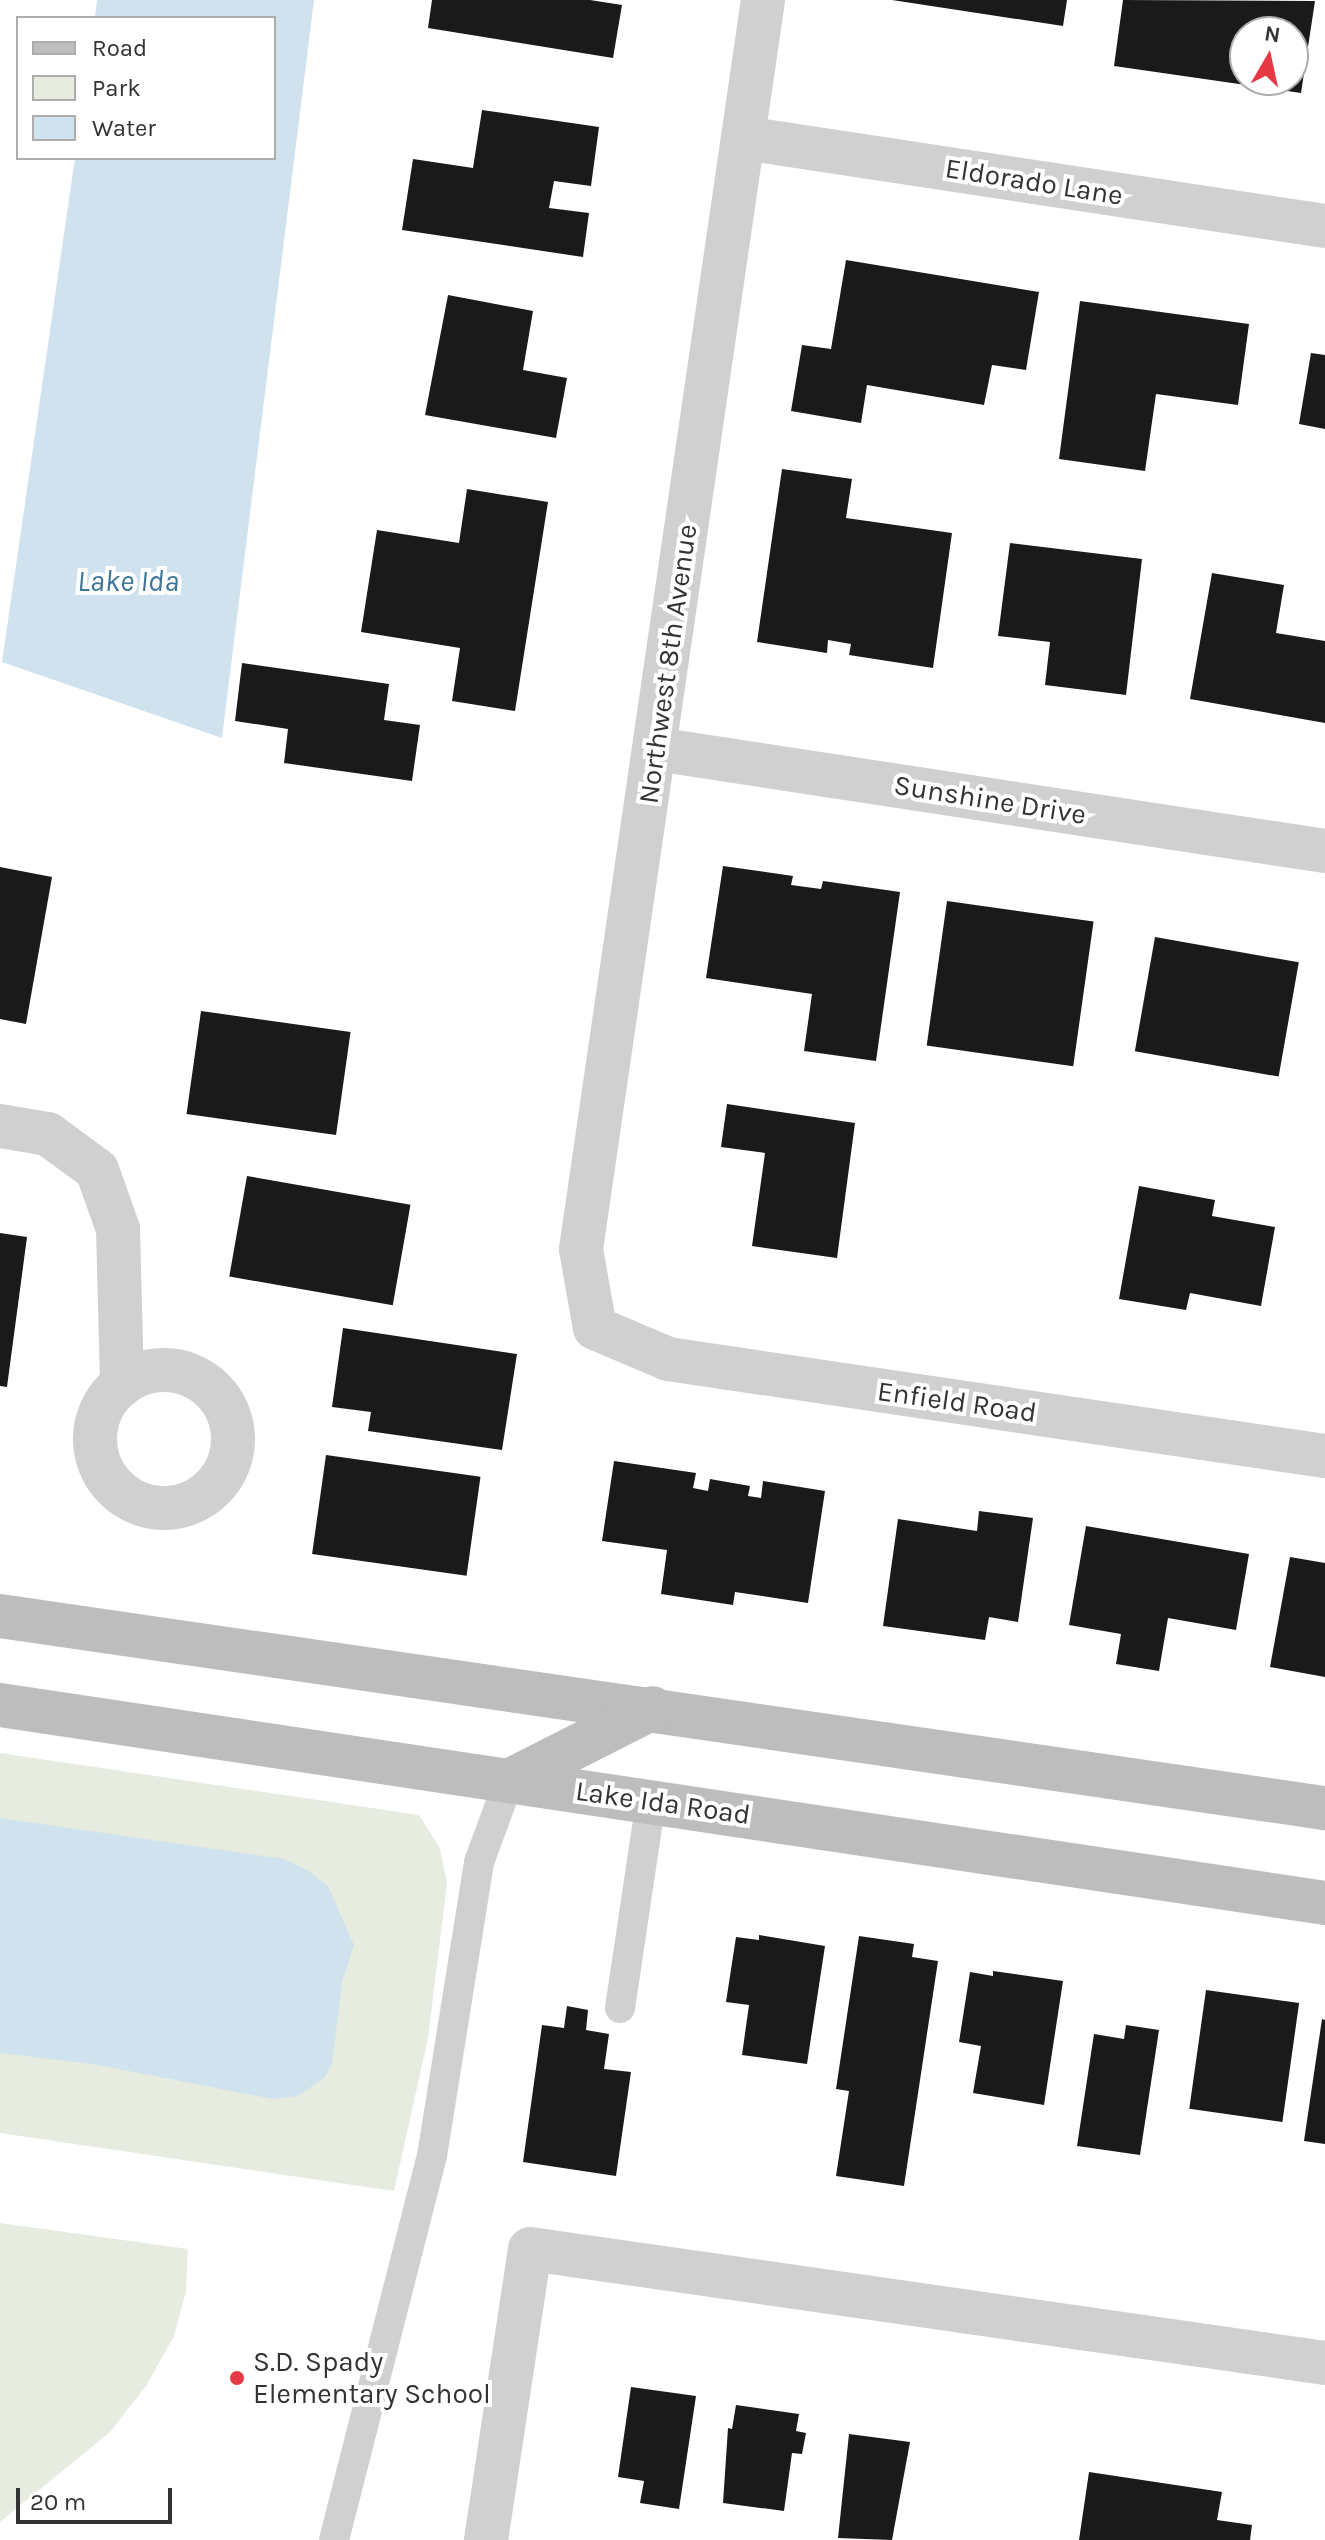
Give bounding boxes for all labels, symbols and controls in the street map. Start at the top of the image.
legend [16,16,276,160]
north arrow [1229,16,1309,96]
text: N [1263,20,1282,48]
text: Road [92,34,147,62]
text: Park [92,74,141,102]
text: Water [92,114,156,142]
street label: Eldorado Lane [943,151,1125,213]
street label: Northwest 8th Avenue [632,522,704,806]
water label: Lake Ida [77,563,179,599]
street label: Sunshine Drive [892,768,1088,832]
street label: Enfield Road [875,1374,1039,1430]
street label: Lake Ida Road [573,1774,753,1832]
place label: S.D. Spady Elementary School [253,2345,491,2411]
marker: S.D. Spady Elementary School [228,2369,246,2387]
scale bar [20,2472,176,2522]
text: 20 m [30,2488,86,2516]

